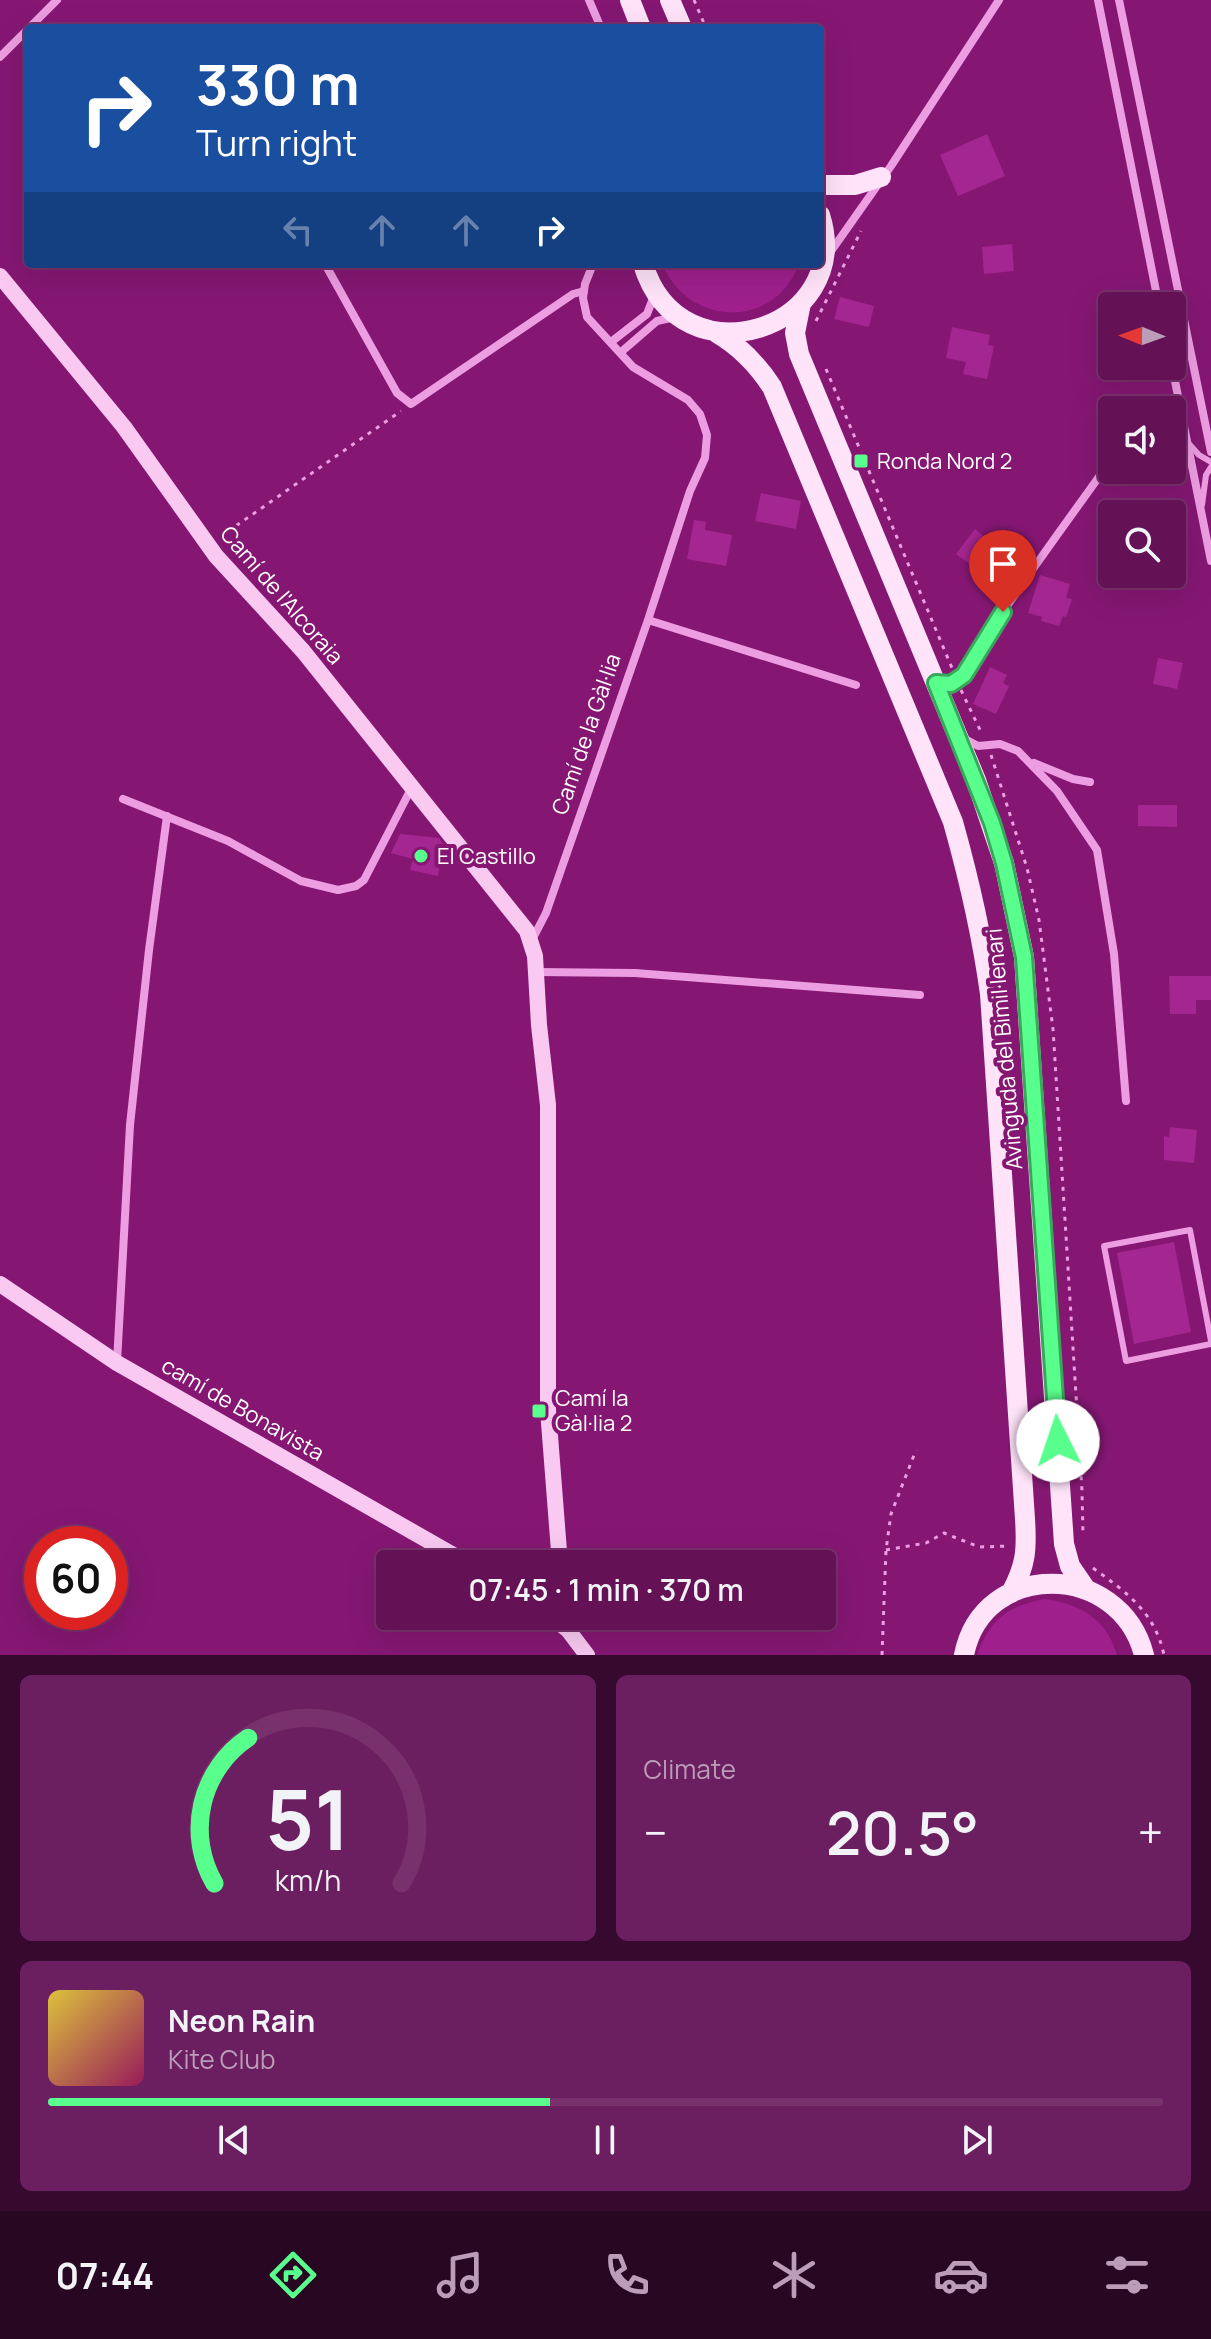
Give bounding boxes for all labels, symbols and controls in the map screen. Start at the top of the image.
text: 330 m [196,45,360,122]
icon: right [64,56,168,160]
text: Turn right [196,118,357,167]
icon: left [276,208,320,252]
icon: ahead [360,208,404,252]
icon: ahead [444,208,488,252]
icon: right [528,208,572,252]
north arrow [1098,292,1186,380]
map controls [1098,292,1186,588]
button: sound [1098,396,1186,484]
place label: Ronda Nord 2 [877,446,1012,476]
marker: Ronda Nord 2 [852,452,870,470]
button: search [1098,500,1186,588]
street label: Camí de l'Alcoraia [214,519,350,671]
pin [969,530,1037,612]
icon: arrive [981,542,1025,586]
street label: Camí de la Gàl·lia [544,649,628,819]
place label: El Castillo [437,841,536,871]
marker: El Castillo [412,847,430,865]
street label: Avinguda del Bimil·lenari [979,927,1029,1171]
street label: camí de Bonavista [156,1350,330,1468]
place label: Camí la Gàl·lia 2 [555,1383,632,1438]
position arrow [1016,1399,1100,1483]
marker: Camí la Gàl·lia 2 [530,1402,548,1420]
speed limit sign: 60 [24,1526,128,1630]
text: 07:45 · 1 min · 370 m [468,1569,744,1610]
text: Climate [644,1751,736,1787]
text: 51 [265,1761,350,1875]
text: 20.5° [826,1791,979,1873]
text: − [644,1802,667,1862]
text: + [1138,1802,1163,1862]
text: km/h [275,1861,341,1900]
text: Neon Rain [168,2000,315,2041]
text: Kite Club [168,2041,275,2077]
icon: previous [212,2118,256,2162]
icon: pause [583,2118,627,2162]
icon: next [955,2118,999,2162]
icon: directions [265,2247,321,2303]
icon: music [432,2247,488,2303]
icon: phone [599,2247,655,2303]
icon: climate [766,2247,822,2303]
icon: car [933,2247,989,2303]
icon: filters [1099,2247,1155,2303]
text: 07:44 [55,2251,154,2300]

